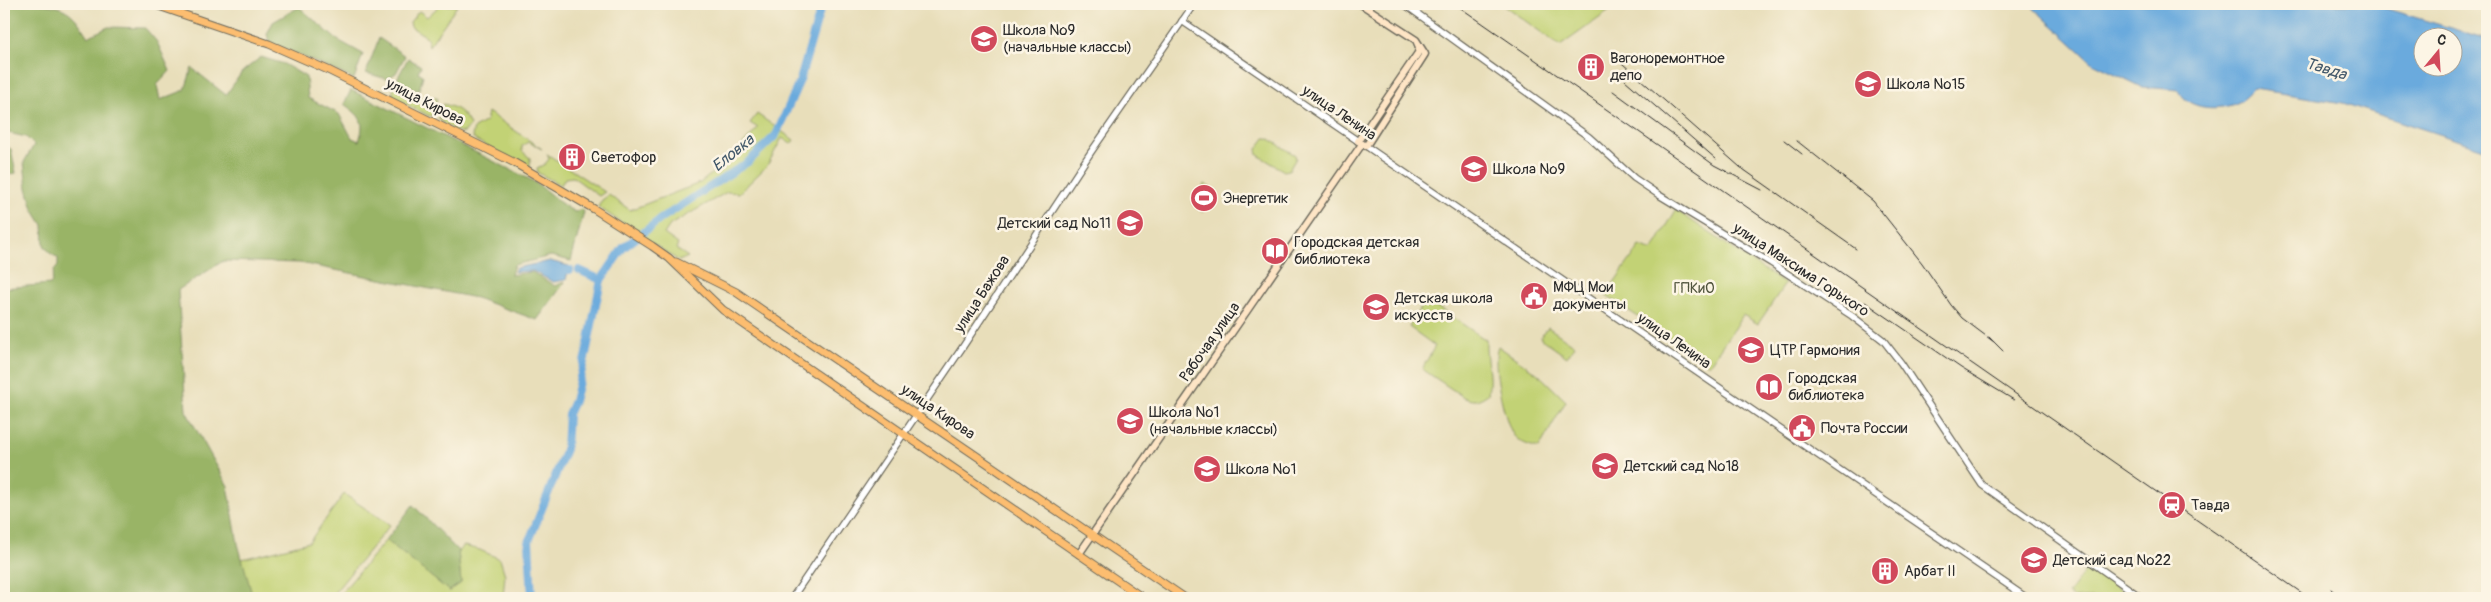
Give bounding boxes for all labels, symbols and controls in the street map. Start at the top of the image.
place label: Школа №9 (начальные классы) [1003,21,1132,57]
school or university icon: Школа №9 (начальные классы) [969,24,999,54]
north arrow [2414,28,2464,78]
text: С [2435,31,2449,50]
place label: Вагоноремонтное депо [1610,49,1725,85]
building icon: Вагоноремонтное депо [1576,52,1606,82]
water label: Тавда [2303,53,2350,85]
school or university icon: Школа №15 [1853,69,1883,99]
street label: улица Кирова [382,74,467,130]
place label: Школа №15 [1887,75,1965,94]
street label: улица Ленина [1297,81,1380,145]
water label: Еловка [708,129,760,176]
building icon: Светофор [557,142,587,172]
place label: Светофор [591,148,656,167]
school or university icon: Школа №9 [1459,154,1489,184]
place label: Школа №9 [1493,160,1565,179]
sports icon: Энергетик [1189,183,1219,213]
place label: Энергетик [1223,189,1289,208]
school or university icon: Детский сад №11 [1115,208,1145,238]
place label: Детский сад №11 [997,214,1111,233]
street label: улица Максима Горького [1728,218,1873,321]
place label: Городская детская библиотека [1294,233,1419,269]
library icon: Городская детская библиотека [1260,236,1290,266]
street label: улица Бажова [949,252,1014,337]
place label: МФЦ Мои документы [1553,278,1626,314]
park label: ГПКиО [1673,279,1715,298]
public building icon: МФЦ Мои документы [1519,281,1549,311]
place label: Детская школа искусств [1394,289,1493,325]
school or university icon: Детская школа искусств [1361,292,1391,322]
street label: Рабочая улица [1176,299,1244,385]
street label: улица Ленина [1633,308,1715,373]
school or university icon: ЦТР Гармония [1736,335,1766,365]
place label: ЦТР Гармония [1770,341,1860,360]
place label: Городская библиотека [1788,369,1864,405]
library icon: Городская библиотека [1754,372,1784,402]
street label: улица Кирова [896,380,979,444]
place label: Школа №1 (начальные классы) [1149,403,1278,439]
school or university icon: Школа №1 (начальные классы) [1115,406,1145,436]
public building icon: Почта России [1787,413,1817,443]
place label: Почта России [1821,419,1908,438]
school or university icon: Детский сад №18 [1590,451,1620,481]
school or university icon: Школа №1 [1192,454,1222,484]
place label: Детский сад №18 [1623,457,1739,476]
place label: Школа №1 [1226,460,1296,479]
station icon: Тавда [2157,490,2187,520]
place label: Тавда [2191,496,2230,515]
school or university icon: Детский сад №22 [2019,545,2049,575]
place label: Детский сад №22 [2052,551,2171,570]
building icon: Арбат II [1870,556,1900,586]
place label: Арбат II [1904,562,1956,581]

